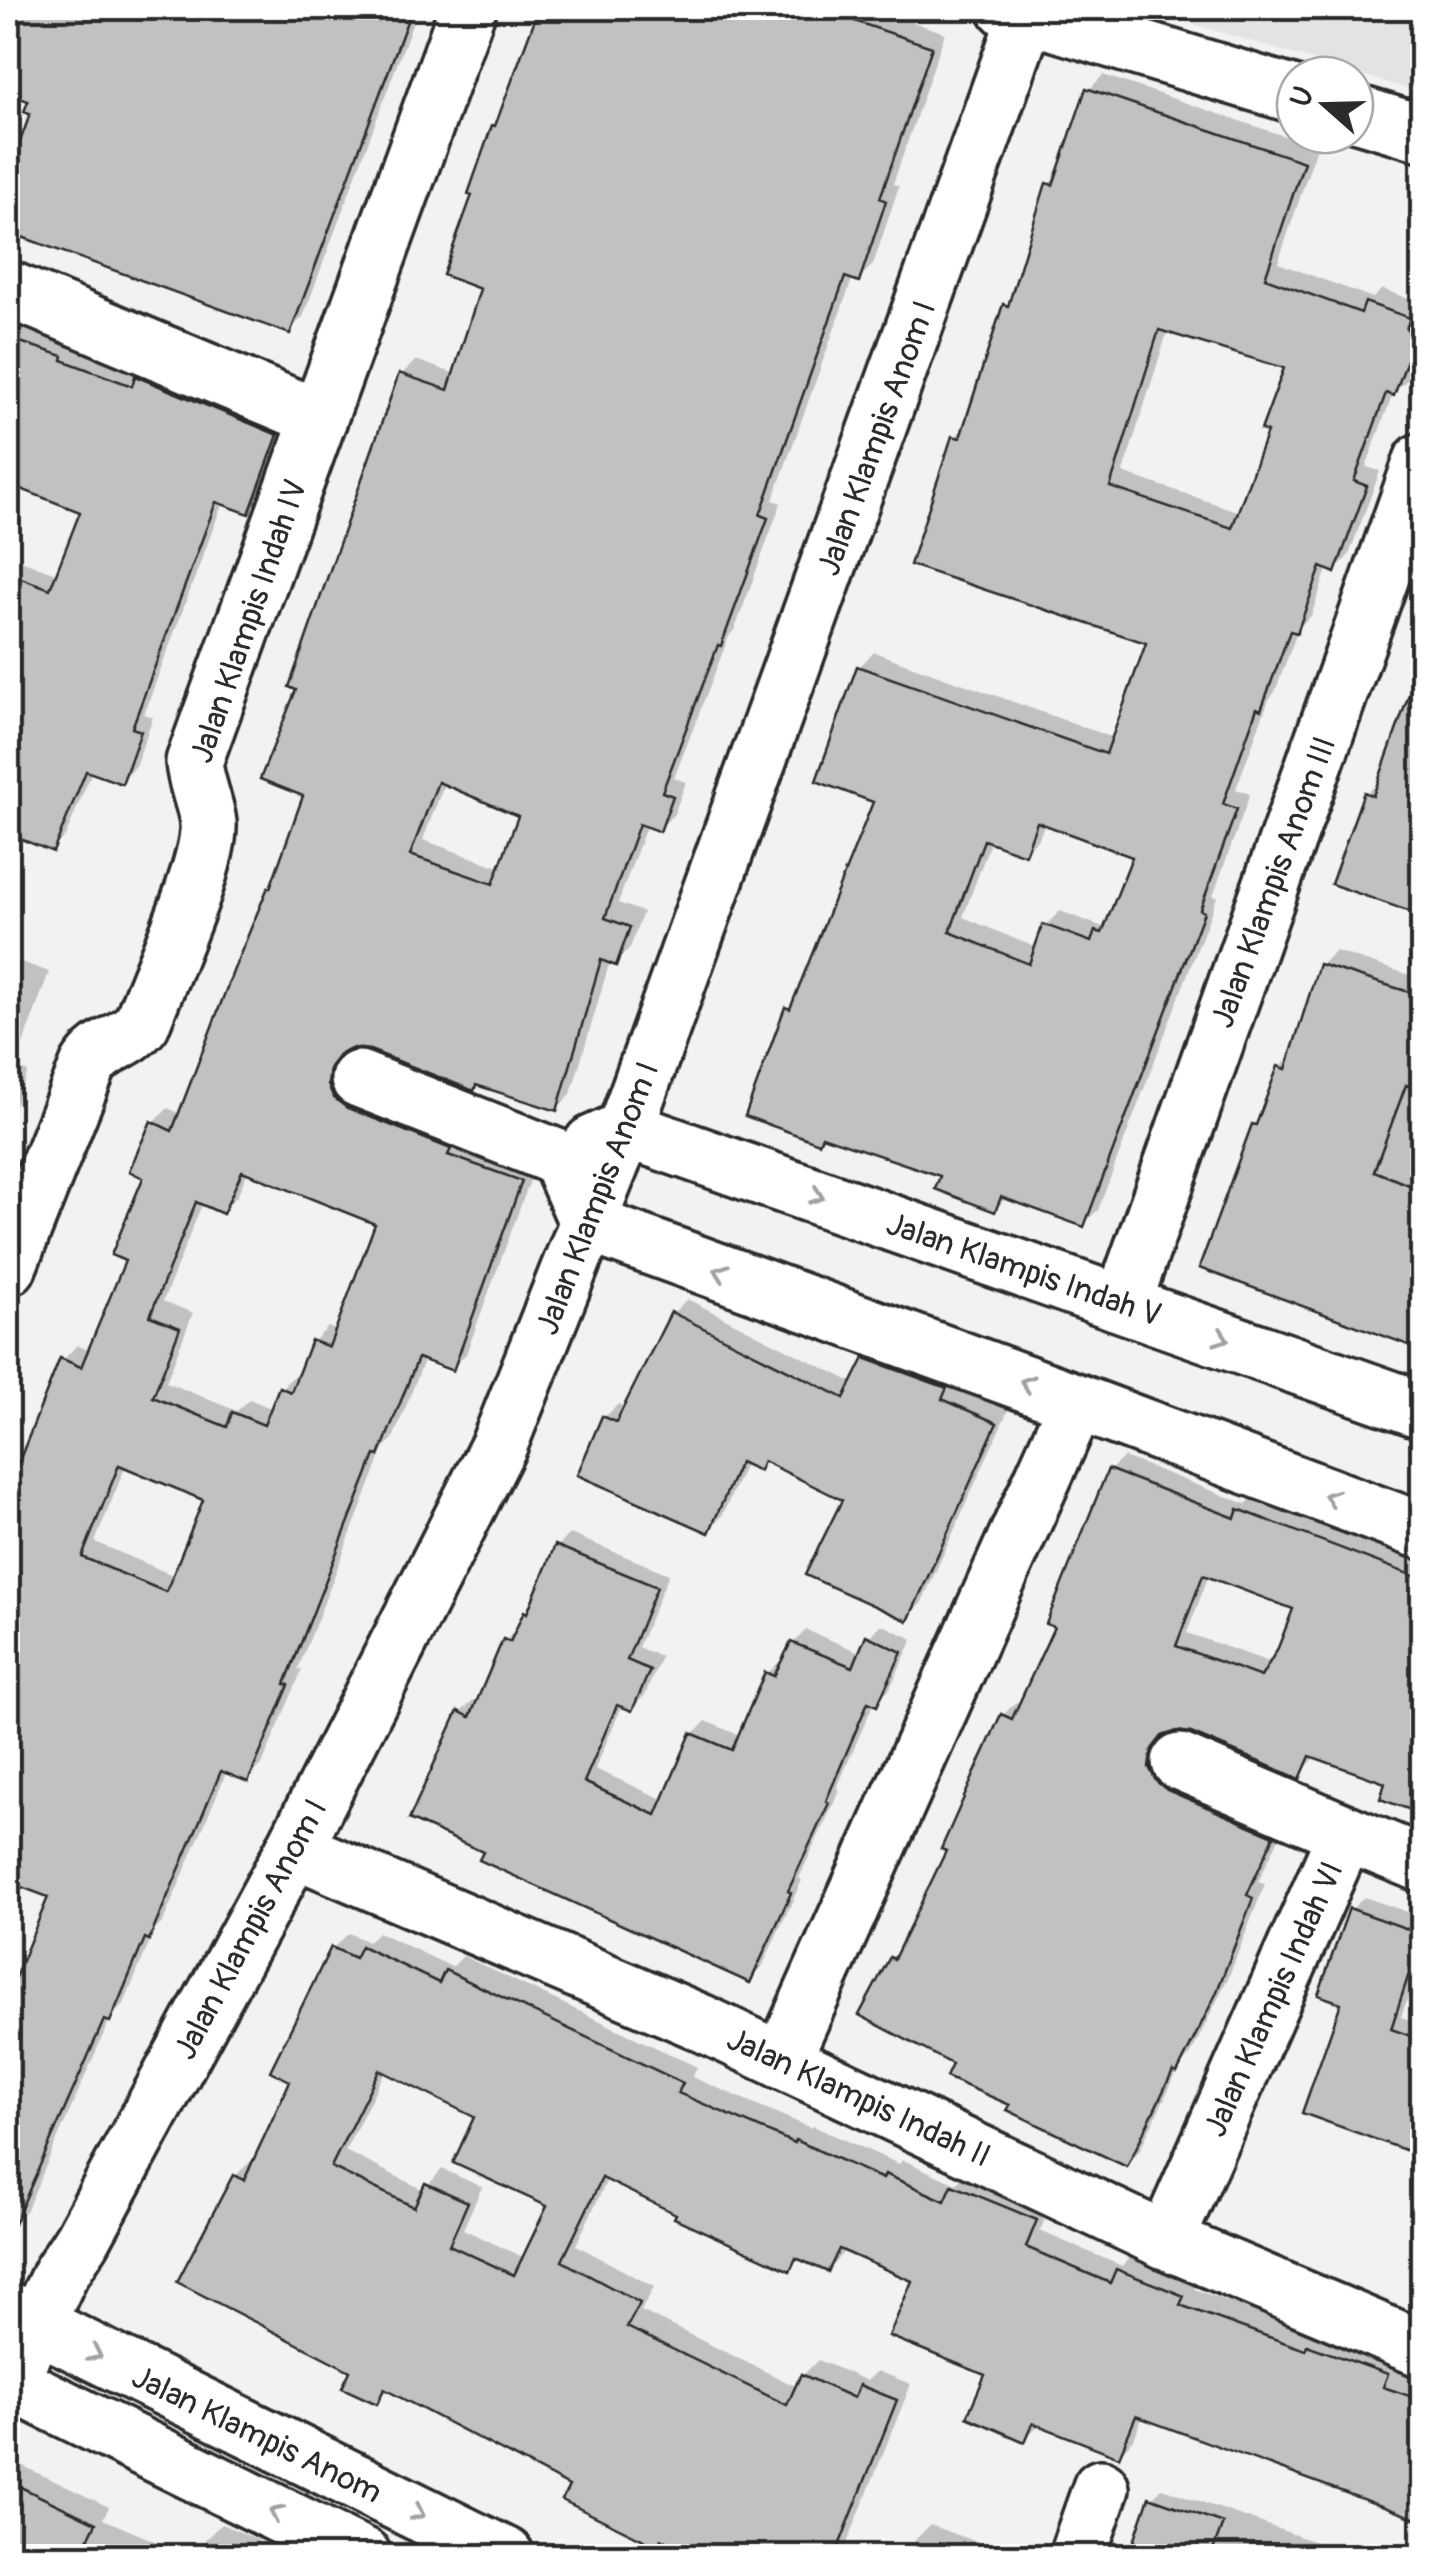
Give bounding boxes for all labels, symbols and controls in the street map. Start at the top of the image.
north arrow [1275,55,1375,155]
text: U [1283,82,1323,112]
street label: Jalan Klampis Anom I [809,296,945,581]
street label: Jalan Klampis Indah IV [182,474,316,768]
street label: Jalan Klampis Anom III [1203,731,1345,1034]
street label: Jalan Klampis Anom I [527,1056,668,1341]
one-way arrow [807,1184,824,1205]
street label: Jalan Klampis Indah V [881,1204,1166,1336]
one-way arrow [714,1263,731,1284]
one-way arrow [1213,1326,1230,1347]
one-way arrow [1019,1374,1036,1395]
one-way arrow [1324,1488,1341,1509]
street label: Jalan Klampis Anom I [165,1792,336,2067]
street label: Jalan Klampis Indah VI [1195,1856,1353,2143]
street label: Jalan Klampis Indah II [720,2019,997,2177]
one-way arrow [85,2341,103,2361]
street label: Jalan Klampis Anom [125,2357,388,2513]
one-way arrow [407,2501,425,2520]
one-way arrow [268,2506,286,2526]

